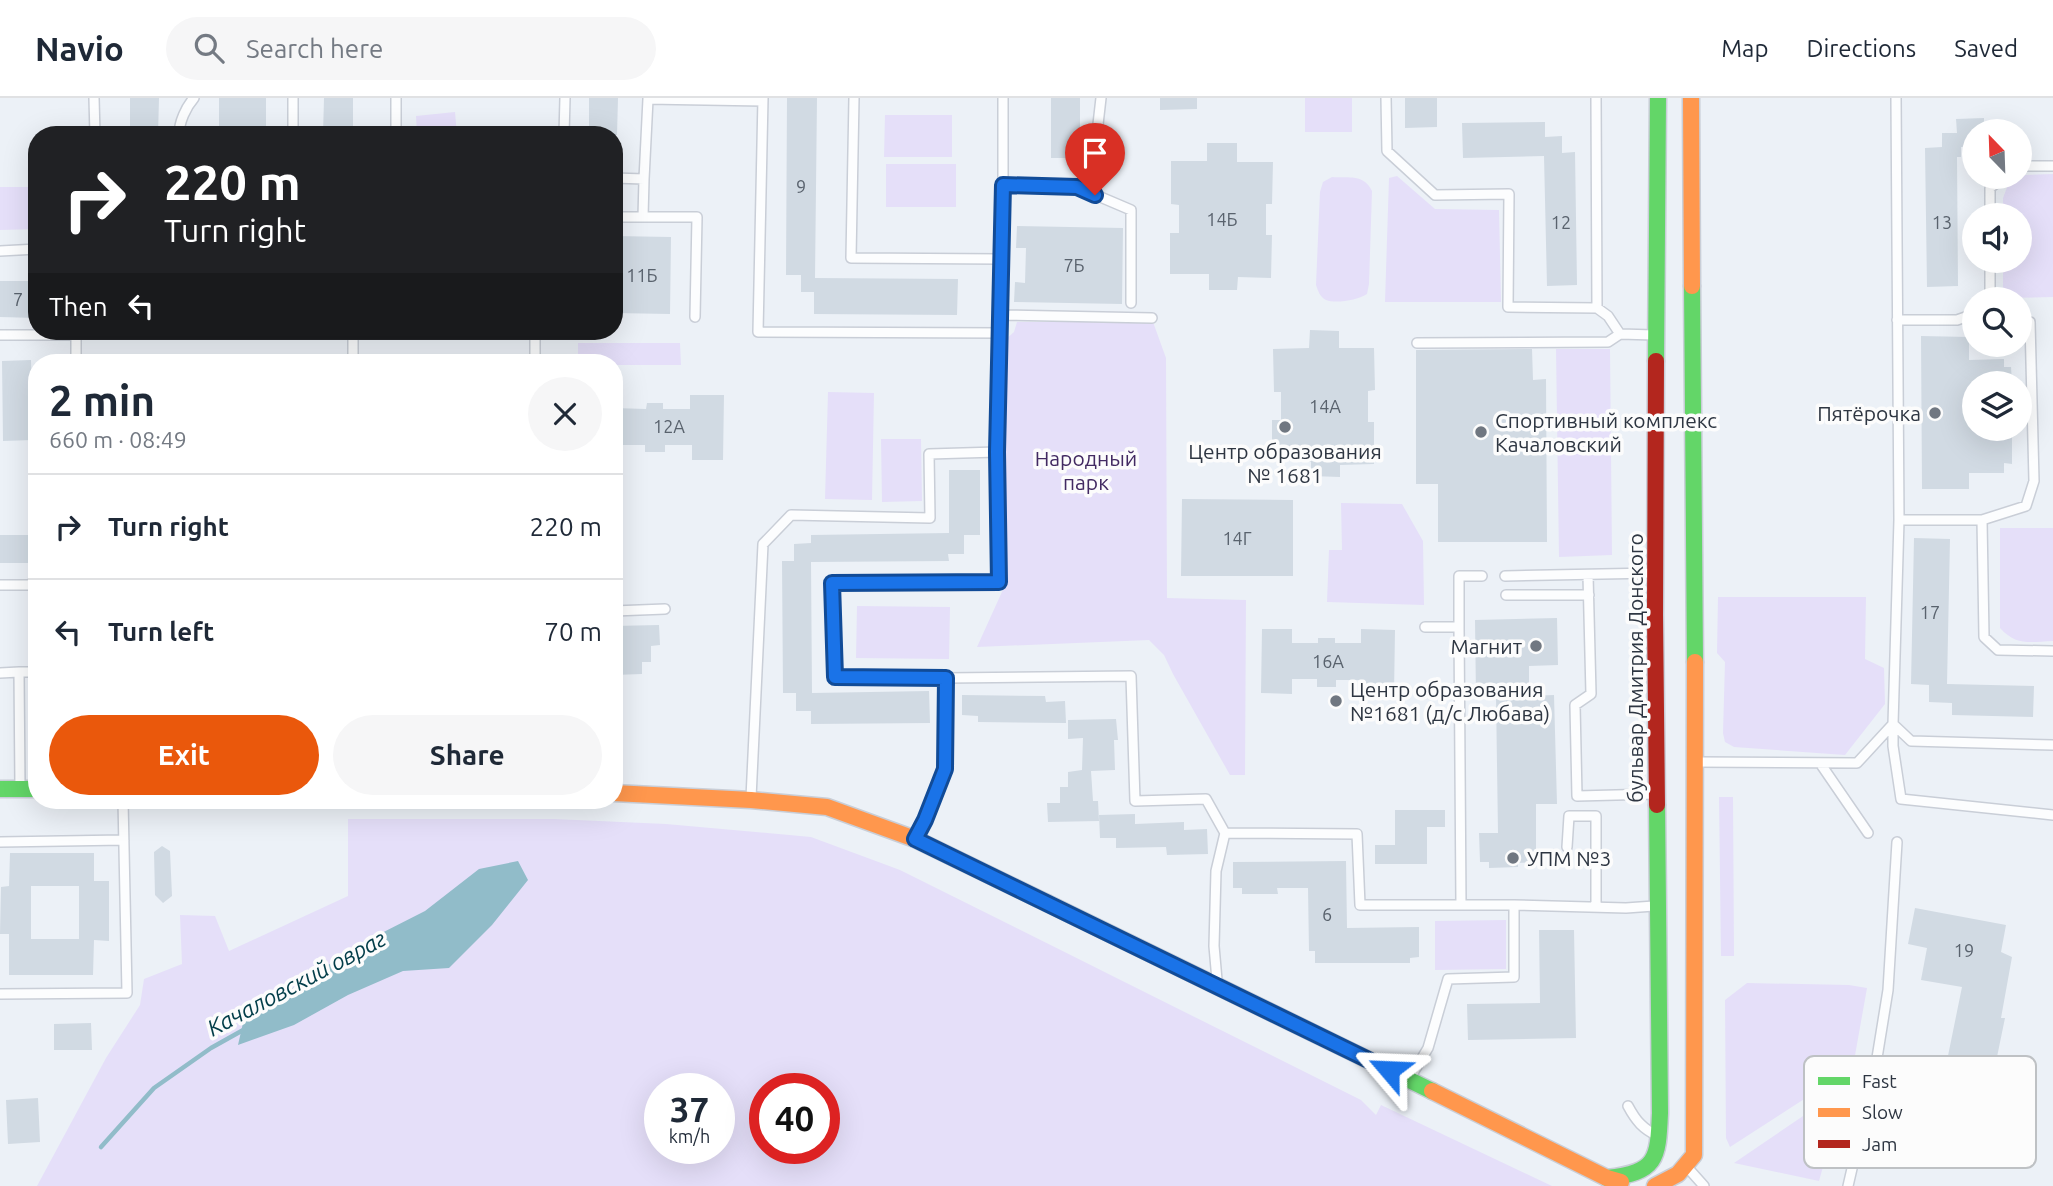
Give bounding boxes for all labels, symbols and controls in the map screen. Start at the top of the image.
search box [166,17,656,80]
icon: search [190,29,228,67]
text: Navio [35,30,124,67]
text: Search here [246,34,383,63]
text: Map [1721,35,1768,62]
text: Directions [1806,35,1916,62]
text: Saved [1954,35,2018,62]
north arrow [1962,119,2032,189]
map controls [1962,119,2032,441]
pin [1065,123,1125,195]
icon: arrive [1076,134,1114,172]
icon: right [49,154,140,245]
text: 220 m [164,154,301,209]
house number: 9 [796,176,806,196]
button: sound [1962,203,2032,273]
house number: 14Б [1206,209,1238,229]
text: Turn right [164,212,306,248]
house number: 12 [1551,212,1571,232]
house number: 13 [1932,212,1952,232]
house number: 7Б [1063,255,1085,275]
house number: 11Б [626,265,658,285]
icon: left [122,287,160,325]
button: search [1962,287,2032,357]
house number: 7 [13,289,23,309]
text: Then [49,292,108,321]
button: layers [1962,371,2032,441]
text: 2 min [49,377,155,424]
button: close [528,377,602,451]
house number: 14А [1309,396,1341,416]
place label: Пятёрочка [1817,401,1921,425]
marker: Пятёрочка [1927,405,1943,421]
place label: Спортивный комплекс Качаловский [1495,408,1717,456]
house number: 12А [653,416,685,436]
marker: Центр образования № 1681 [1277,419,1293,435]
marker: Спортивный комплекс Качаловский [1473,424,1489,440]
text: 660 m · 08:49 [49,427,187,452]
place label: Центр образования № 1681 [1188,439,1382,487]
park label: Народный парк [1035,446,1137,494]
icon: right [49,508,87,546]
text: Turn right [108,512,229,541]
text: 220 m [530,512,602,541]
house number: 14Г [1222,528,1252,548]
street label: бульвар Дмитрия Донского [1623,533,1647,803]
house number: 17 [1920,602,1940,622]
icon: left [49,613,87,651]
text: Turn left [108,617,214,646]
text: 70 m [544,617,602,646]
place label: Магнит [1450,634,1523,658]
marker: Магнит [1528,638,1544,654]
house number: 16А [1312,651,1344,671]
place label: Центр образования №1681 (д/с Любава) [1350,677,1550,725]
marker: Центр образования №1681 (д/с Любава) [1328,693,1344,709]
button: Exit [49,715,319,795]
button: Share [333,715,602,795]
place label: УПМ №3 [1527,846,1611,870]
marker: УПМ №3 [1505,850,1521,866]
house number: 6 [1322,904,1332,924]
water label: Качаловский овраг [203,925,390,1041]
house number: 19 [1954,940,1974,960]
position arrow [1352,1033,1426,1107]
legend [1804,1056,2036,1168]
text: Fast [1862,1070,1897,1092]
speed limit sign: 40 [749,1073,840,1164]
text: 37 [670,1089,709,1129]
text: Slow [1862,1101,1903,1123]
text: km/h [669,1126,710,1146]
text: Jam [1862,1133,1898,1155]

